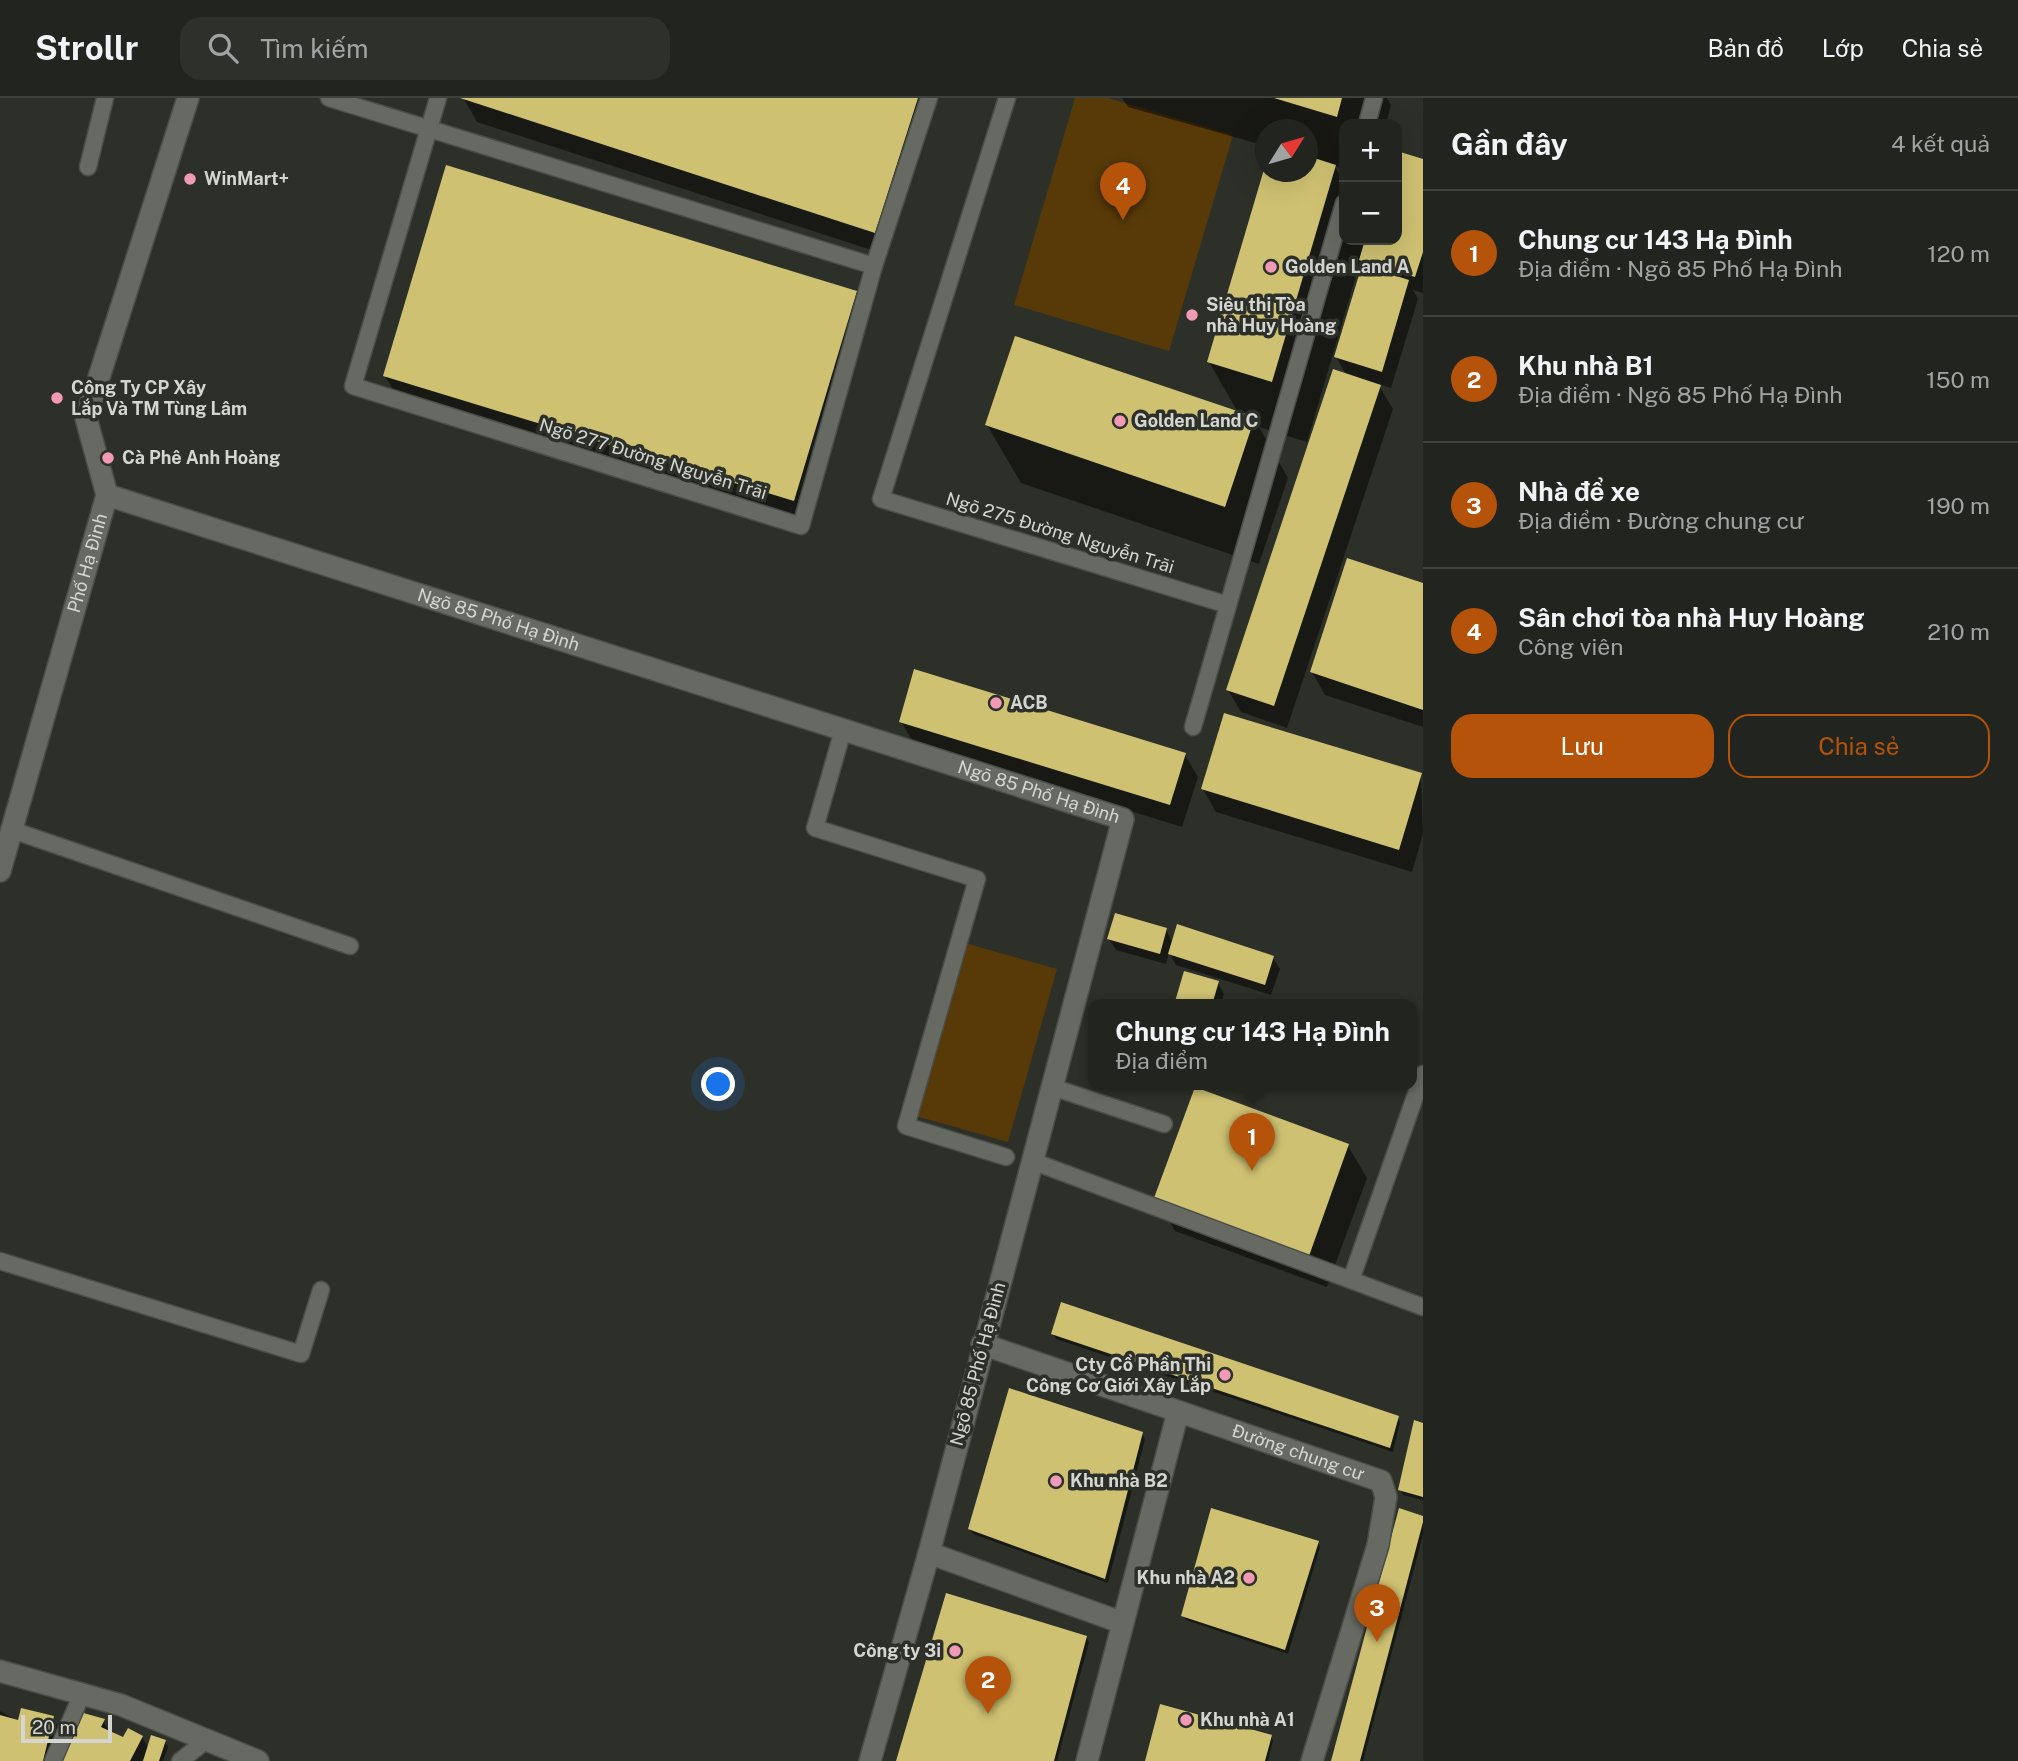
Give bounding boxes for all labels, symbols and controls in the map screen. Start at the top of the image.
search box [180,17,670,80]
text: Strollr [35,29,138,67]
icon: search [204,29,242,67]
text: Tìm kiếm [260,33,368,64]
text: Bản đồ [1707,34,1784,62]
text: Lớp [1822,34,1864,62]
text: Chia sẻ [1902,34,1983,62]
north arrow [1255,119,1318,182]
map controls [1339,119,1402,245]
button: + [1339,119,1402,182]
text: Gần đây [1451,126,1568,162]
text: 4 kết quả [1891,130,1990,157]
pin: 4 [1100,162,1146,220]
place label: WinMart+ [204,168,289,189]
marker: WinMart+ [182,171,198,187]
button: − [1339,182,1402,245]
text: Chung cư 143 Hạ Đình [1518,224,1793,255]
text: 1 [1469,240,1479,267]
text: 120 m [1927,240,1990,267]
text: Địa điểm · Ngõ 85 Phố Hạ Đình [1518,255,1843,282]
place label: Golden Land A [1285,256,1410,277]
marker: Golden Land A [1263,259,1279,275]
place label: Siêu thị Tòa nhà Huy Hoàng [1206,294,1336,336]
marker: Siêu thị Tòa nhà Huy Hoàng [1184,307,1200,323]
text: Khu nhà B1 [1518,350,1654,381]
text: 2 [1467,366,1481,393]
text: 150 m [1926,366,1990,393]
place label: Công Ty CP Xây Lắp Và TM Tùng Lâm [71,377,247,419]
text: Địa điểm · Ngõ 85 Phố Hạ Đình [1518,381,1843,408]
marker: Công Ty CP Xây Lắp Và TM Tùng Lâm [49,390,65,406]
place label: Golden Land C [1134,410,1259,431]
marker: Golden Land C [1112,413,1128,429]
street label: Ngõ 277 Đường Nguyễn Trãi [537,414,770,503]
place label: Cà Phê Anh Hoàng [122,447,280,468]
marker: Cà Phê Anh Hoàng [100,450,116,466]
text: Nhà để xe [1518,476,1640,507]
street label: Ngõ 275 Đường Nguyễn Trãi [943,488,1177,577]
text: 3 [1466,492,1482,519]
text: 190 m [1927,492,1990,519]
text: Địa điểm · Đường chung cư [1518,507,1804,534]
street label: Phố Hạ Đình [63,511,111,615]
street label: Ngõ 85 Phố Hạ Đình [415,584,582,655]
text: Sân chơi tòa nhà Huy Hoàng [1518,602,1865,633]
text: 4 [1466,618,1482,645]
text: 210 m [1927,618,1990,645]
text: Công viên [1518,633,1623,660]
place label: ACB [1010,692,1048,713]
marker: ACB [988,695,1004,711]
button: Lưu [1451,714,1714,778]
button: Chia sẻ [1728,714,1990,778]
street label: Ngõ 85 Phố Hạ Đình [955,756,1123,827]
popup [1088,999,1417,1090]
text: Chung cư 143 Hạ Đình [1115,1016,1390,1047]
text: Địa điểm [1115,1047,1208,1074]
your location [701,1067,735,1101]
pin: 1 [1229,1113,1275,1171]
street label: Ngõ 85 Phố Hạ Đình [946,1280,1009,1448]
place label: Cty Cổ Phần Thi Công Cơ Giới Xây Lắp [1026,1354,1211,1396]
marker: Cty Cổ Phần Thi Công Cơ Giới Xây Lắp [1217,1367,1233,1383]
street label: Đường chung cư [1229,1420,1367,1485]
place label: Khu nhà B2 [1070,1470,1168,1491]
marker: Khu nhà B2 [1048,1473,1064,1489]
place label: Khu nhà A2 [1137,1567,1235,1588]
marker: Khu nhà A2 [1241,1570,1257,1586]
pin: 3 [1354,1584,1400,1642]
place label: Công ty 3i [853,1640,941,1661]
marker: Công ty 3i [947,1643,963,1659]
pin: 2 [965,1656,1011,1714]
place label: Khu nhà A1 [1200,1709,1295,1730]
scale bar [21,1712,112,1744]
marker: Khu nhà A1 [1178,1712,1194,1728]
text: 20 m [32,1716,76,1738]

